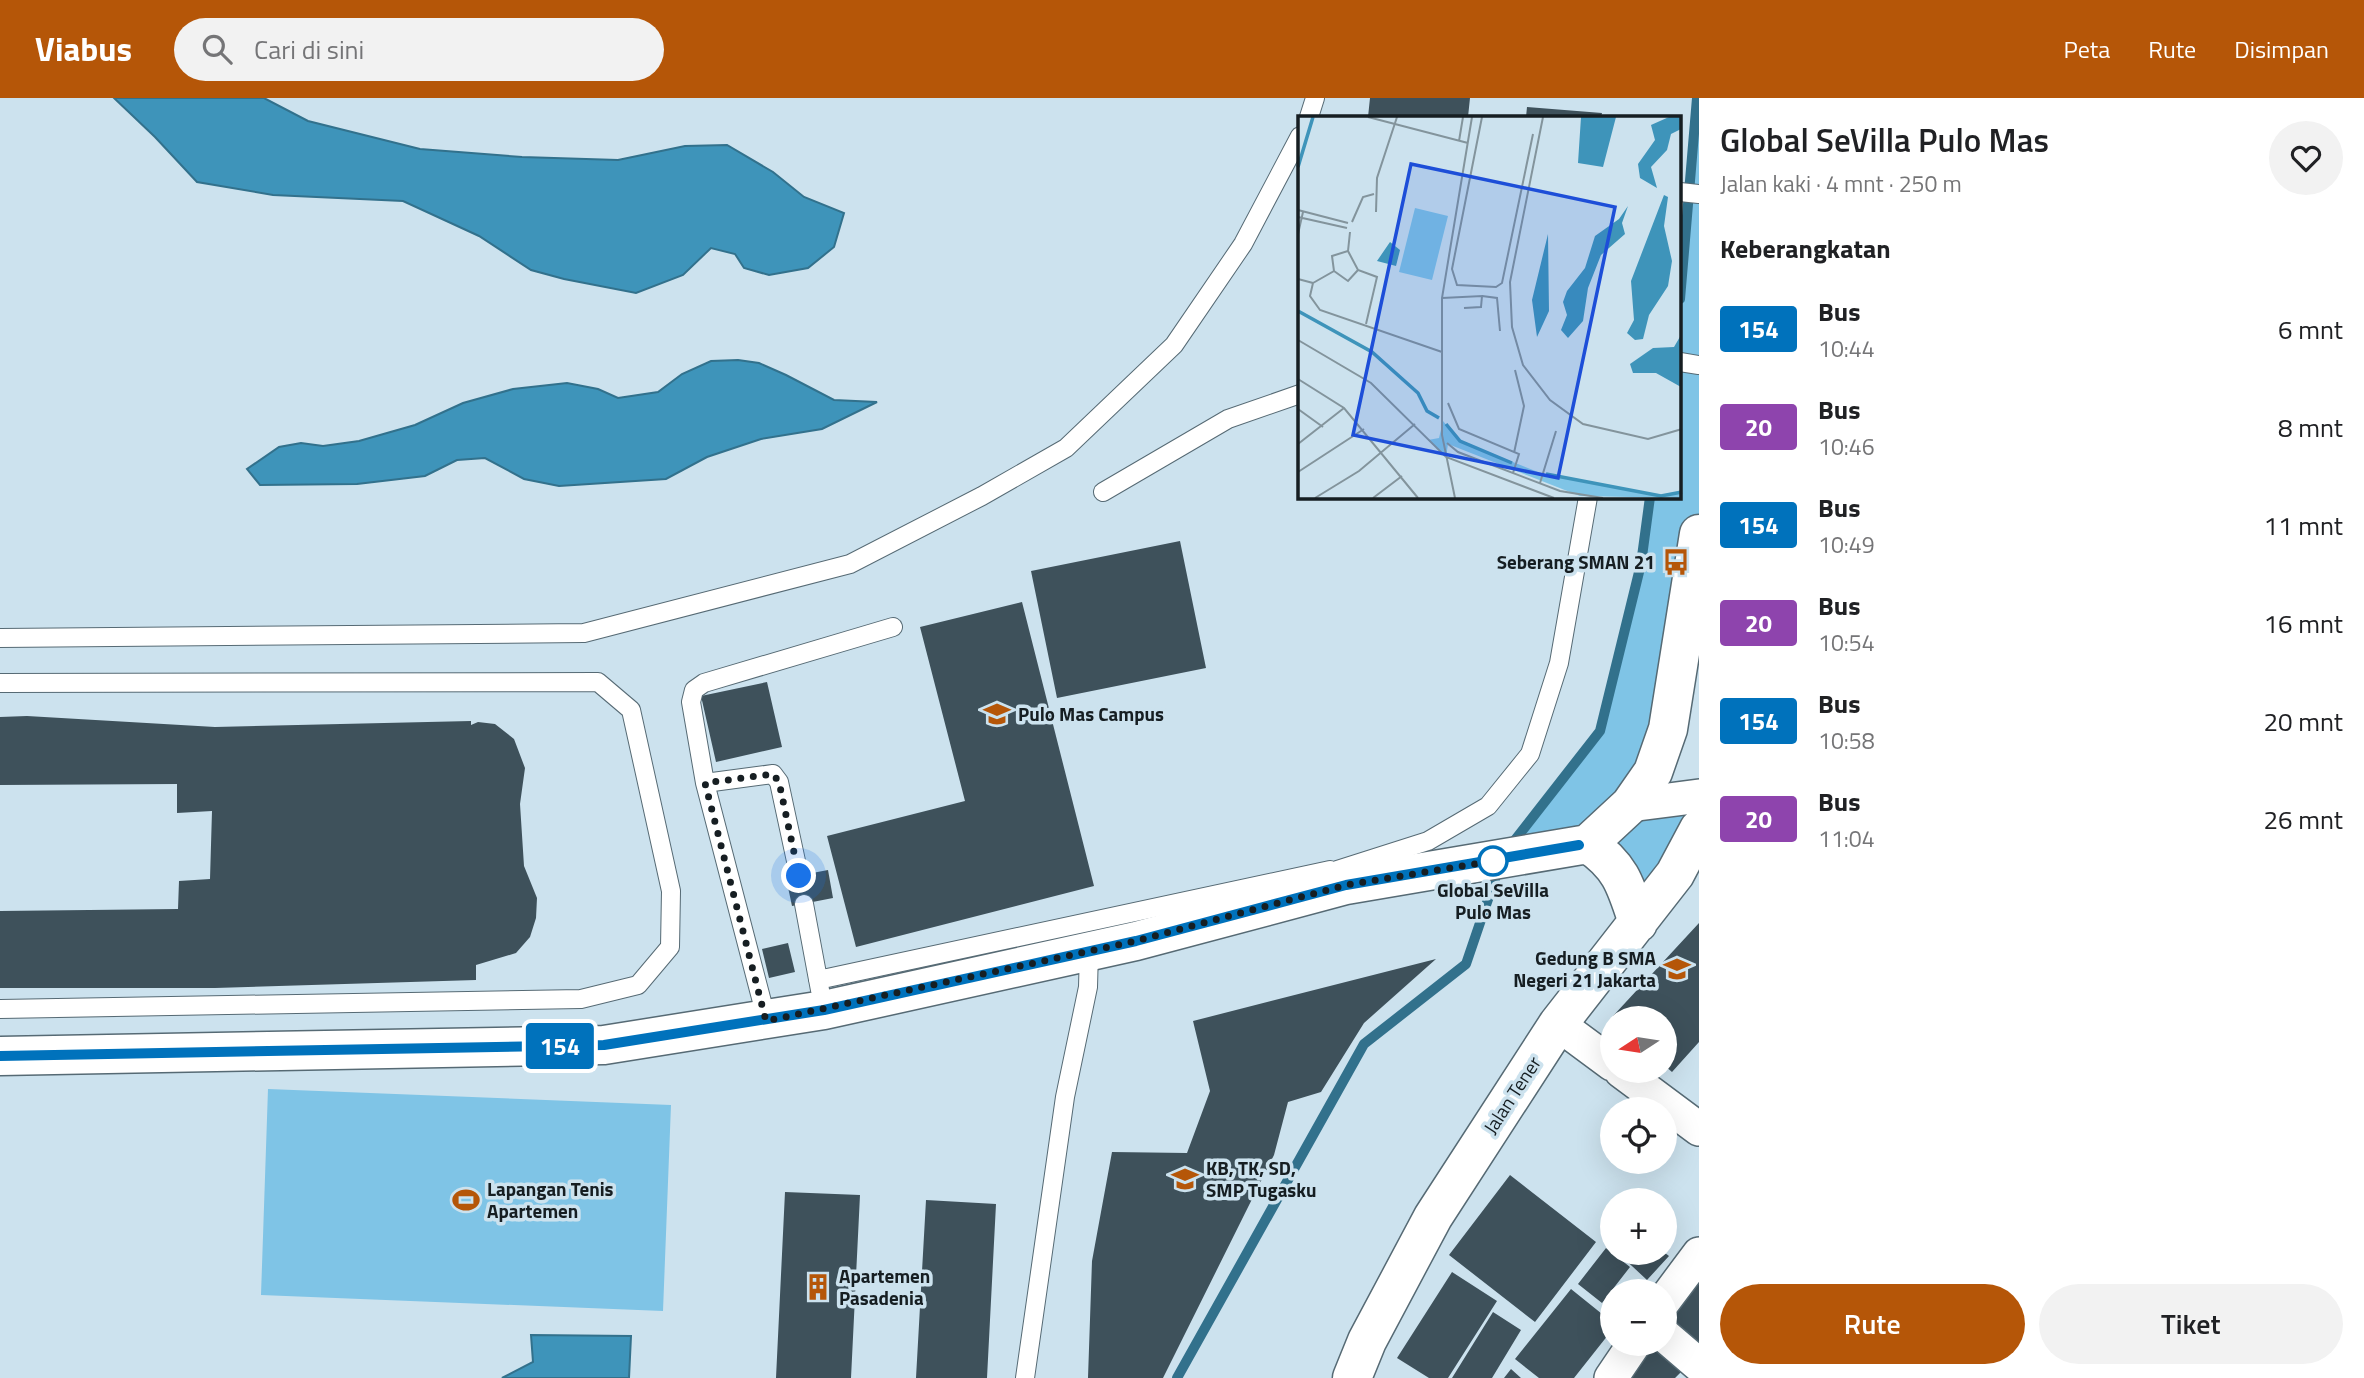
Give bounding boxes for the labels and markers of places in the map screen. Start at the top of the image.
place label: Seberang SMAN 21 [1497,547,1655,576]
bus stop icon: Seberang SMAN 21 [1661,547,1691,577]
school or university icon: Pulo Mas Campus [982,699,1012,729]
place label: Pulo Mas Campus [1018,699,1164,728]
marker: Global SeVilla Pulo Mas [1478,846,1508,876]
place label: Global SeVilla Pulo Mas [1437,875,1549,926]
place label: Gedung B SMA Negeri 21 Jakarta [1513,943,1657,994]
school or university icon: Gedung B SMA Negeri 21 Jakarta [1662,954,1692,984]
place label: KB, TK, SD, SMP Tugasku [1206,1153,1317,1204]
school or university icon: KB, TK, SD, SMP Tugasku [1170,1164,1200,1194]
place label: Lapangan Tenis Apartemen [487,1174,614,1225]
sports icon: Lapangan Tenis Apartemen [451,1185,481,1215]
place label: Apartemen Pasadenia [839,1261,930,1312]
building icon: Apartemen Pasadenia [803,1272,833,1302]

